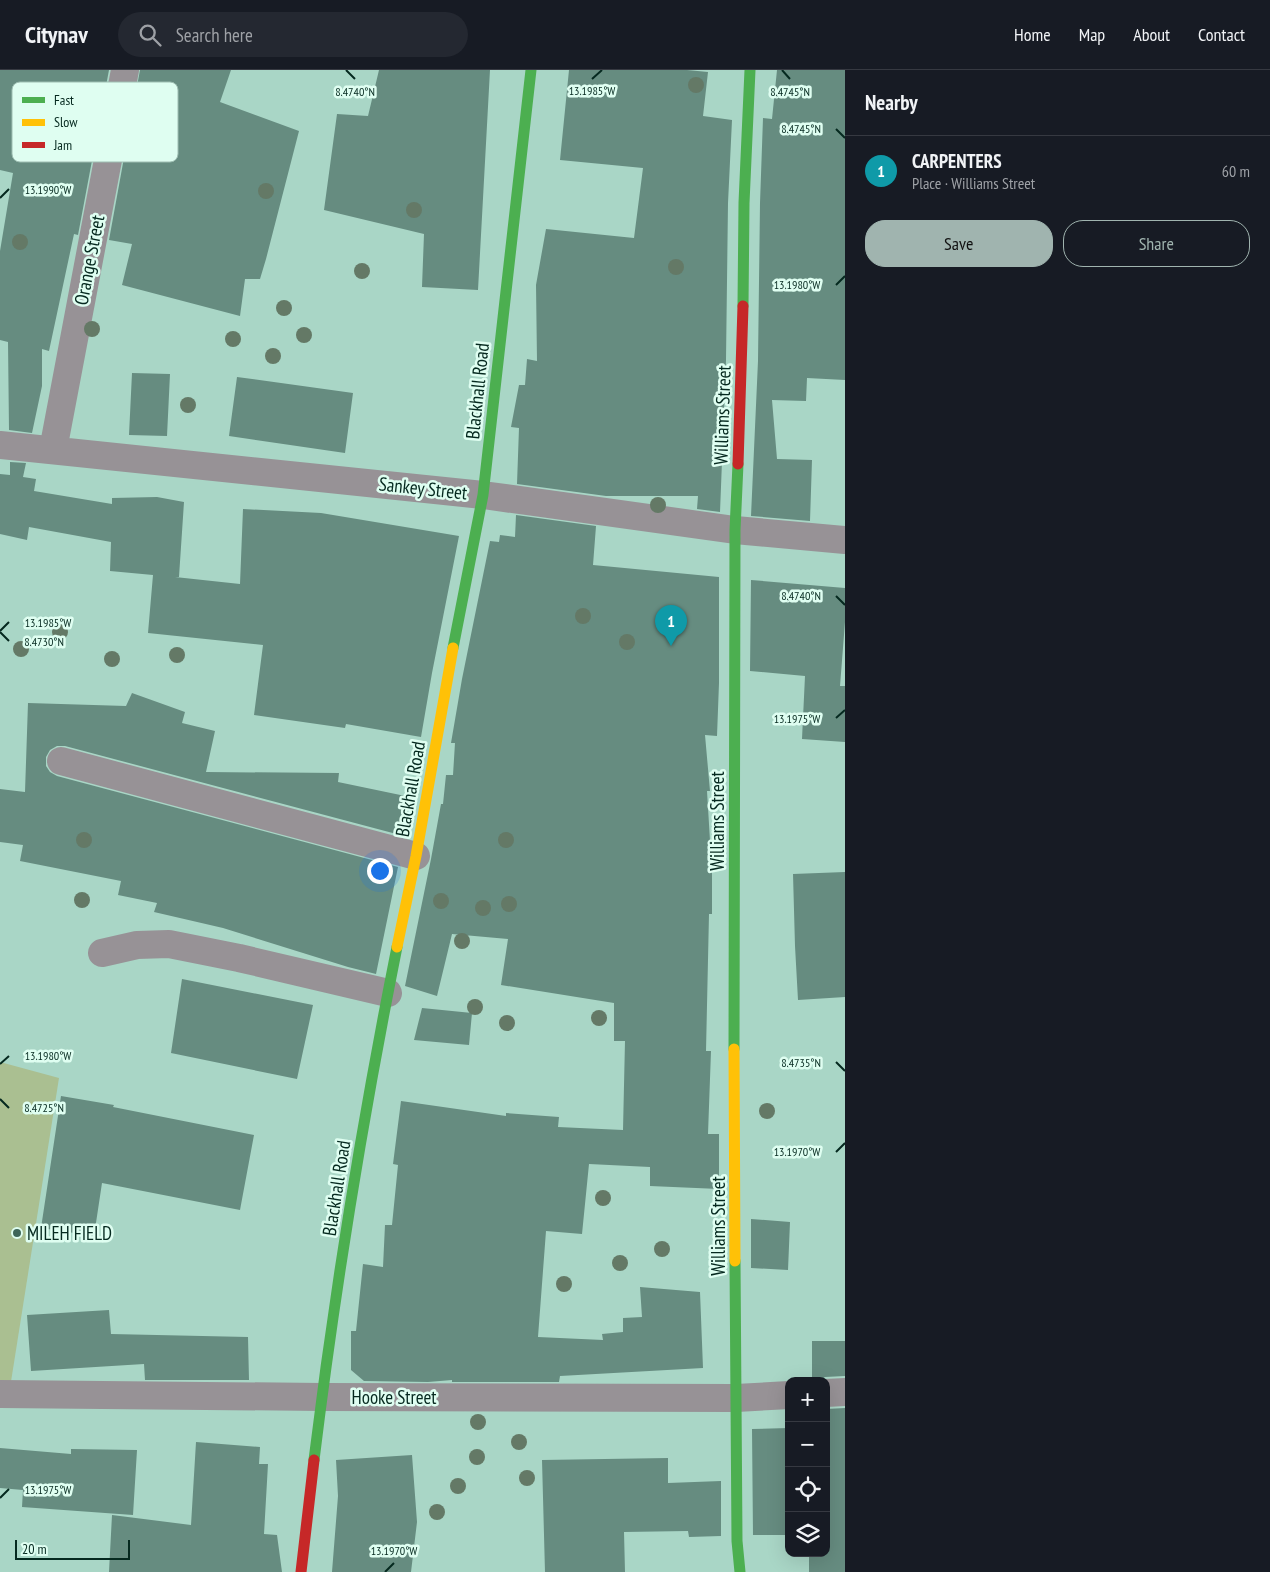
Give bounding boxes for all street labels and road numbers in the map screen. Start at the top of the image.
street label: Orange Street [69,212,110,307]
street label: Blackhall Road [460,342,494,440]
street label: Williams Street [708,364,736,465]
street label: Sankey Street [378,471,469,505]
street label: Blackhall Road [390,739,430,839]
street label: Williams Street [705,770,729,871]
street label: Blackhall Road [317,1139,355,1237]
street label: Williams Street [706,1175,730,1276]
street label: Hooke Street [352,1385,437,1409]

